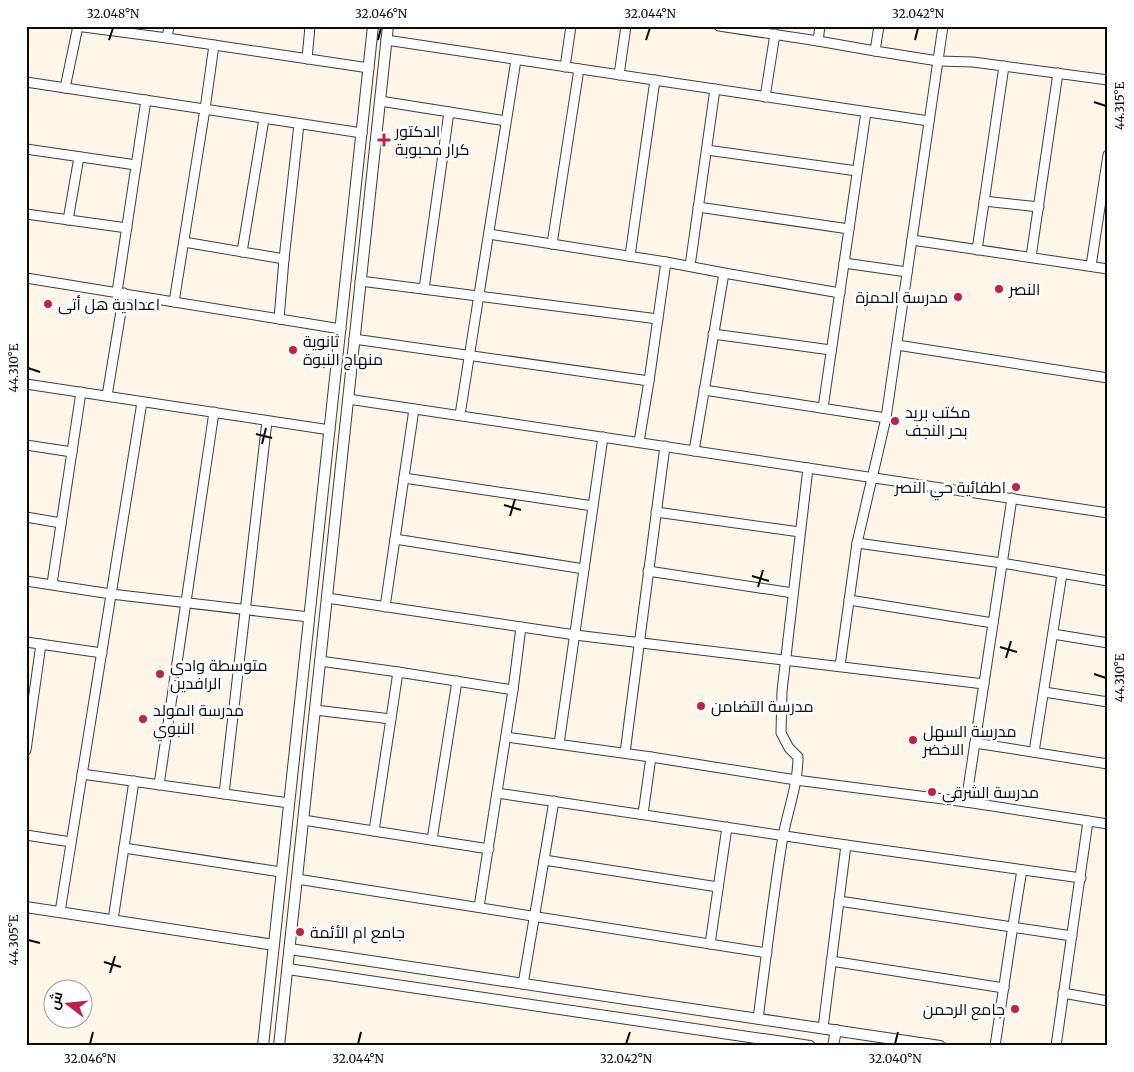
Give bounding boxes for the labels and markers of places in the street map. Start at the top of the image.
place label: الدكتور كرار محبوبة [394,121,470,159]
marker: الدكتور كرار محبوبة [377,133,391,147]
place label: النصر [1008,279,1040,299]
marker: النصر [993,283,1005,295]
place label: مدرسة الحمزة [855,287,948,307]
marker: مدرسة الحمزة [952,291,964,303]
place label: اعدادية هل أتى [58,294,160,315]
marker: اعدادية هل أتى [42,298,54,310]
place label: ثانوية منهاج النبوة [303,331,383,371]
marker: ثانوية منهاج النبوة [287,344,299,356]
place label: مكتب بريد بحر النجف [905,402,971,440]
marker: مكتب بريد بحر النجف [889,415,901,427]
place label: اطفائية حي النصر [894,477,1006,501]
marker: اطفائية حي النصر [1010,481,1022,493]
place label: متوسطة وادي الرافدين [170,655,268,694]
marker: متوسطة وادي الرافدين [154,668,166,680]
place label: مدرسة التضامن [711,696,814,717]
place label: مدرسة المولد النبوي [153,700,244,742]
marker: مدرسة التضامن [695,700,707,712]
marker: مدرسة المولد النبوي [137,713,149,725]
place label: مدرسة السهل الاخضر [922,721,1017,759]
marker: مدرسة السهل الاخضر [907,734,919,746]
place label: مدرسة الشرقي [942,782,1039,806]
marker: مدرسة الشرقي [926,786,938,798]
place label: جامع ام الأئمة [310,922,405,944]
marker: جامع ام الأئمة [294,926,306,938]
place label: جامع الرحمن [923,999,1005,1021]
marker: جامع الرحمن [1009,1003,1021,1015]

